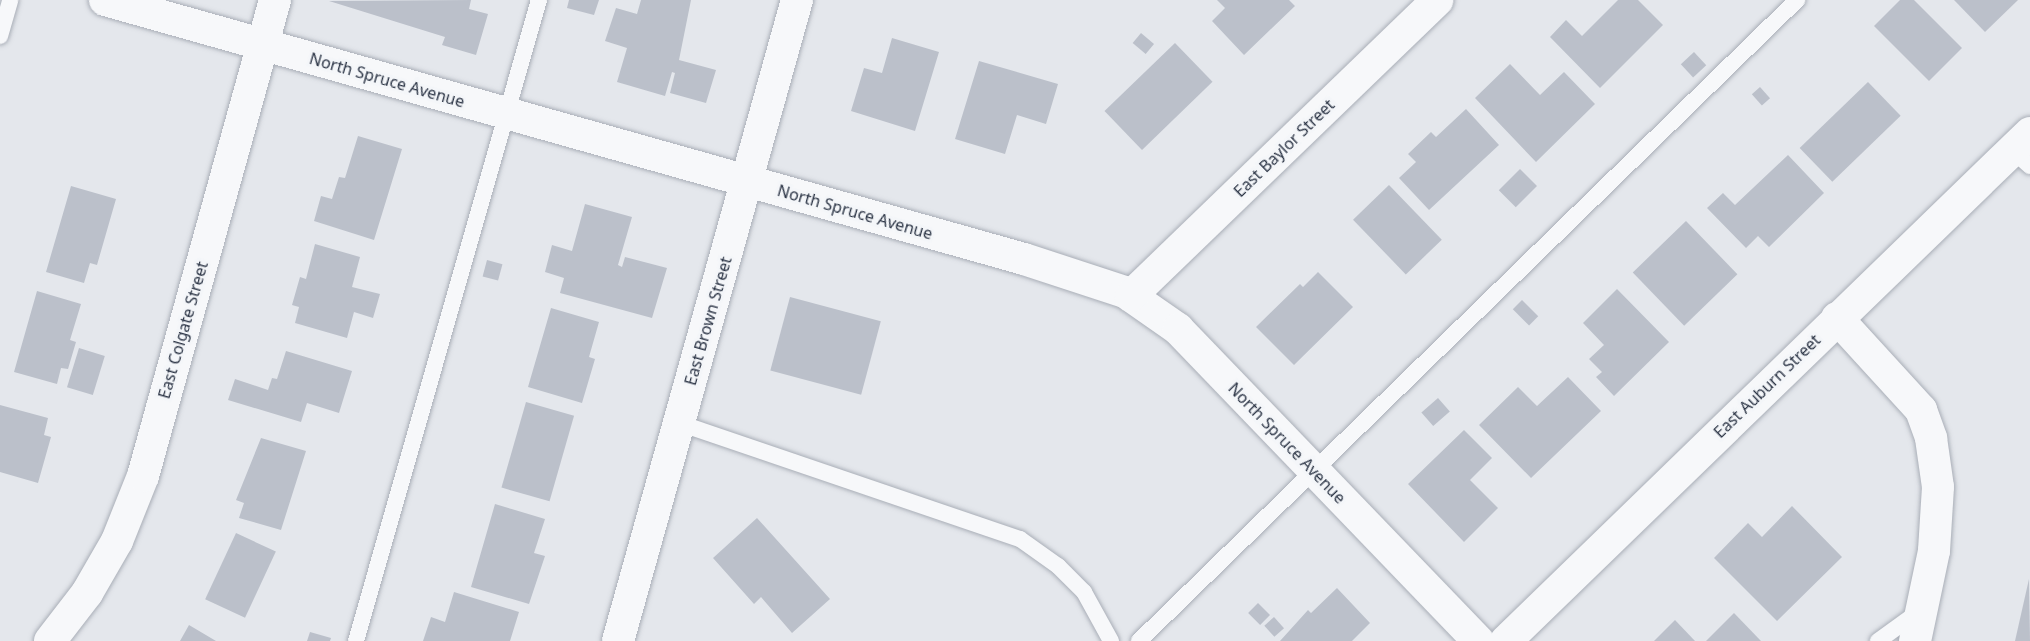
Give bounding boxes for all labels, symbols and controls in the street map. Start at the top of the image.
street label: North Spruce Avenue [307,49,467,111]
street label: East Baylor Street [1230,95,1338,201]
street label: North Spruce Avenue [775,181,935,243]
street label: East Brown Street [680,255,736,387]
street label: East Colgate Street [154,259,212,401]
street label: East Auburn Street [1710,330,1824,442]
street label: North Spruce Avenue [1224,379,1350,507]

